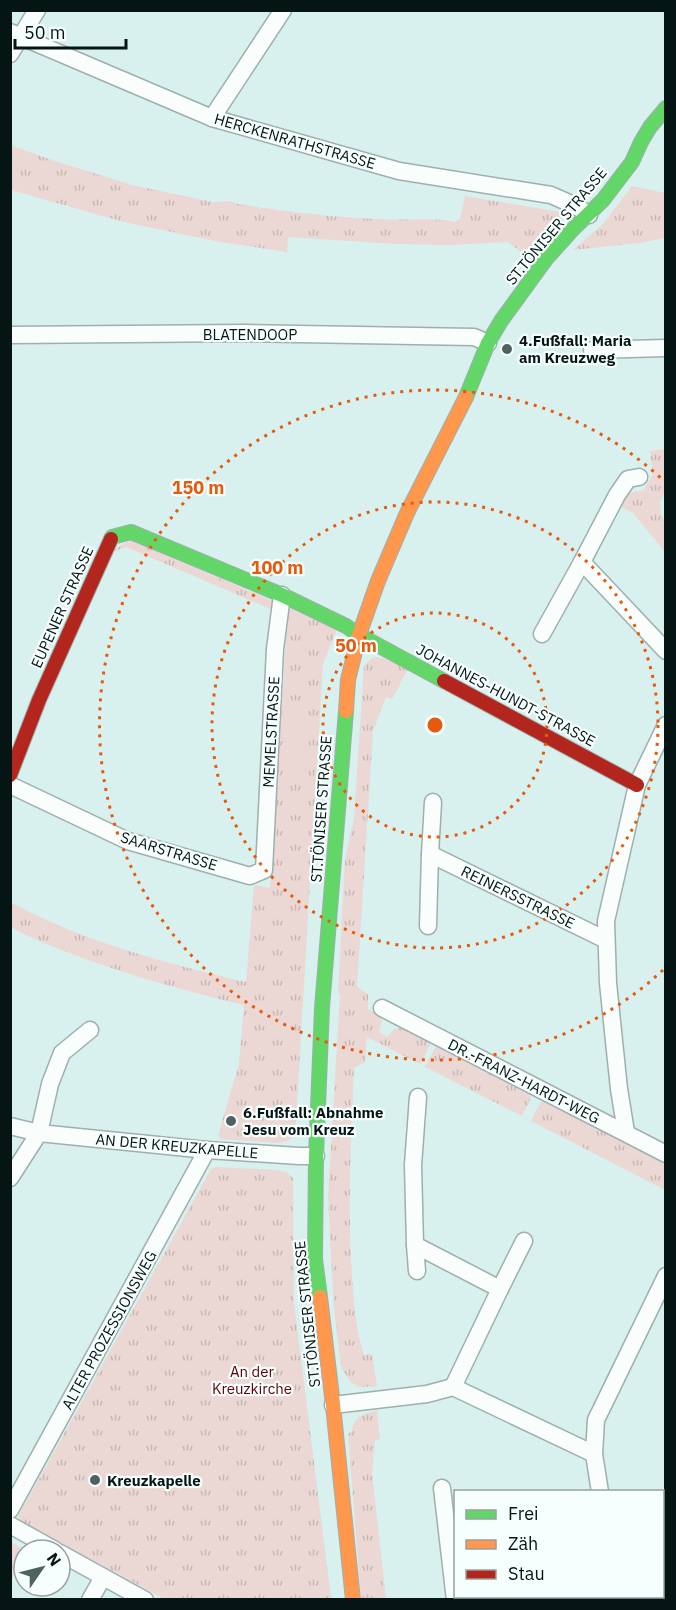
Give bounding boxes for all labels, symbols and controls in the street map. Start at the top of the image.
scale bar [15,12,126,50]
text: 50 m [24,21,66,44]
street label: HERCKENRATHSTRASSE [212,109,378,173]
street label: ST.TÖNISER STRASSE [501,163,611,289]
street label: BLATENDOOP [203,325,297,344]
place label: 4.Fußfall: Maria am Kreuzweg [519,331,632,367]
marker: 4.Fußfall: Maria am Kreuzweg [500,342,514,356]
text: 150 m [172,476,224,499]
street label: EUPENER STRASSE [27,543,97,671]
text: 100 m [251,556,303,579]
text: 50 m [335,634,377,657]
street label: JOHANNES-HUNDT-STRASSE [413,640,599,750]
street label: MEMELSTRASSE [259,676,283,788]
centre of rings [425,715,445,735]
street label: ST.TÖNISER STRASSE [306,735,336,883]
street label: SAARSTRASSE [118,827,220,875]
street label: REINERSSTRASSE [458,861,578,933]
street label: DR.-FRANZ-HARDT-WEG [445,1034,603,1128]
place label: 6.Fußfall: Abnahme Jesu vom Kreuz [243,1103,383,1139]
marker: 6.Fußfall: Abnahme Jesu vom Kreuz [224,1114,238,1128]
street label: AN DER KREUZKAPELLE [95,1129,259,1163]
street label: ST.TÖNISER STRASSE [290,1240,324,1388]
street label: ALTER PROZESSIONSWEG [57,1247,161,1413]
park label: An der Kreuzkirche [212,1362,292,1398]
place label: Kreuzkapelle [107,1471,201,1490]
marker: Kreuzkapelle [88,1473,102,1487]
legend [454,1490,664,1598]
text: Frei [508,1502,539,1525]
text: Zäh [508,1532,538,1555]
north arrow [12,1538,72,1598]
text: N [43,1549,66,1570]
text: Stau [508,1562,545,1585]

